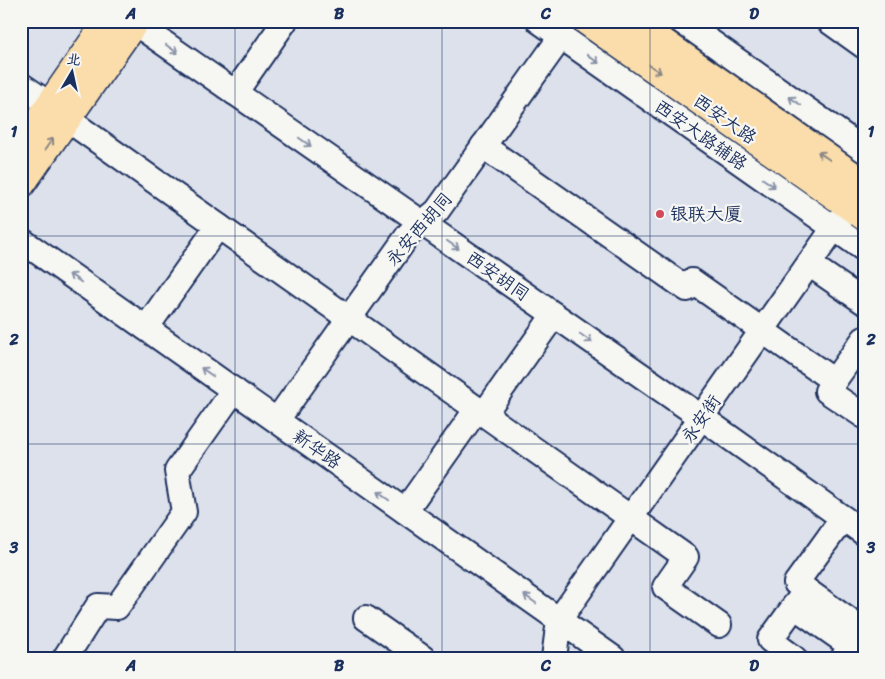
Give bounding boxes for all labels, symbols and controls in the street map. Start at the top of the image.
text: A [125,0,136,28]
text: B [334,0,345,28]
text: C [540,0,552,28]
text: D [749,0,759,28]
one-way arrow [165,44,179,54]
text: 北 [65,46,83,73]
north arrow [48,48,98,98]
one-way arrow [586,54,600,64]
one-way arrow [648,64,661,75]
street label: 西安大路 [686,85,764,153]
street label: 西安大路辅路 [648,91,754,179]
one-way arrow [789,96,802,107]
text: 1 [11,117,18,146]
text: 1 [868,117,875,146]
one-way arrow [44,137,54,151]
one-way arrow [298,137,312,147]
one-way arrow [817,151,831,161]
one-way arrow [762,178,776,188]
street label: 永安西胡同 [377,185,461,273]
place label: 银联大厦 [670,198,742,230]
marker: 银联大厦 [654,208,666,220]
one-way arrow [446,240,460,250]
street label: 西安胡同 [459,242,537,310]
one-way arrow [68,273,82,283]
text: 2 [8,325,19,354]
text: 2 [865,325,876,354]
one-way arrow [579,333,593,343]
one-way arrow [200,367,214,377]
street label: 永安街 [672,388,730,450]
street label: 新华路 [286,420,348,478]
one-way arrow [376,491,390,501]
text: 3 [9,533,19,562]
text: 3 [866,533,876,562]
one-way arrow [523,594,537,604]
text: A [125,651,136,679]
text: B [334,651,345,679]
text: C [540,651,552,679]
text: D [749,651,759,679]

